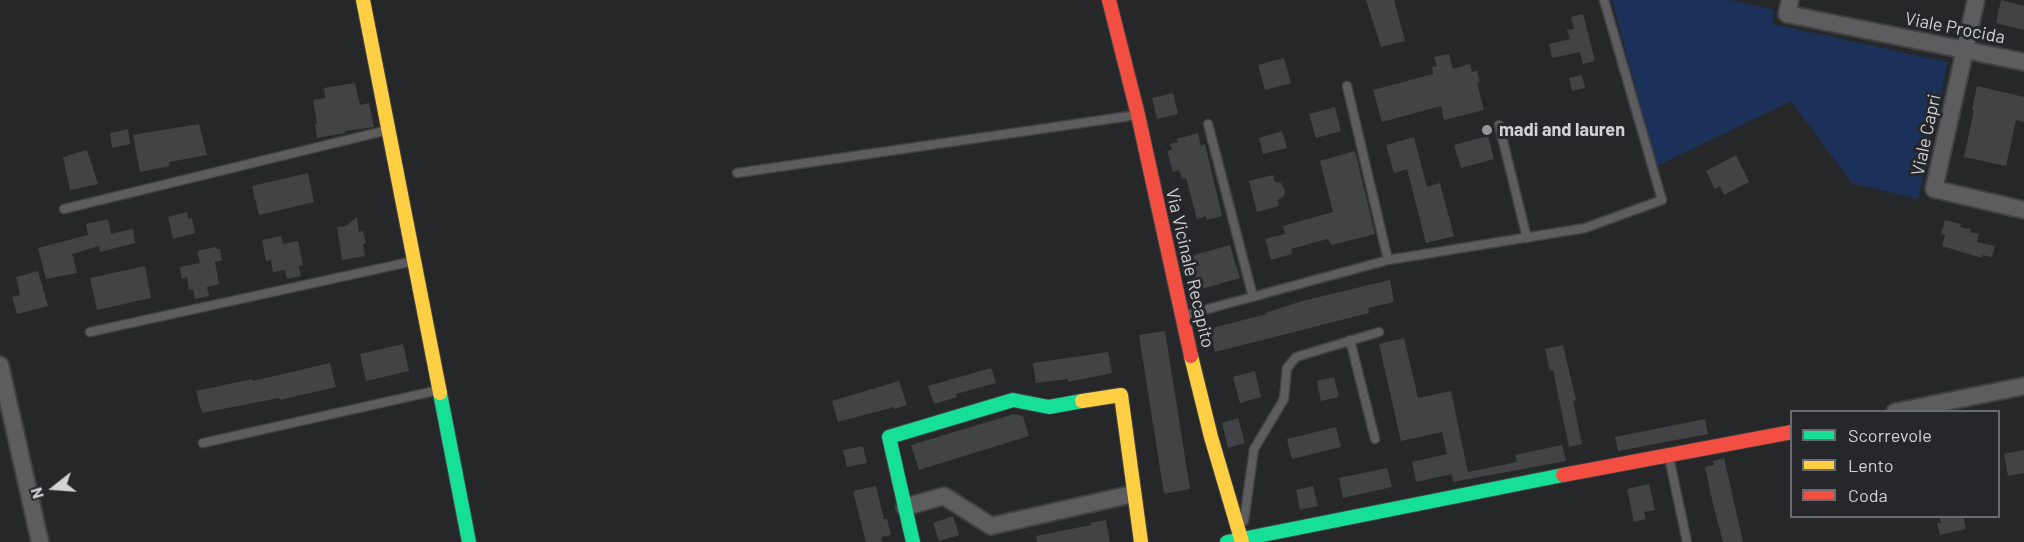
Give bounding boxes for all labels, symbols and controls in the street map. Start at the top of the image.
street label: Viale Procida [1903,8,2007,48]
street label: Viale Capri [1907,92,1945,178]
place label: madi and lauren [1499,119,1625,141]
marker: madi and lauren [1480,123,1494,137]
street label: Via Vicinale Recapito [1161,186,1219,350]
legend [1790,410,2000,518]
text: Scorrevole [1848,424,1932,446]
text: Lento [1848,454,1894,476]
north arrow [24,458,84,518]
text: Coda [1848,484,1888,506]
text: N [26,486,47,501]

